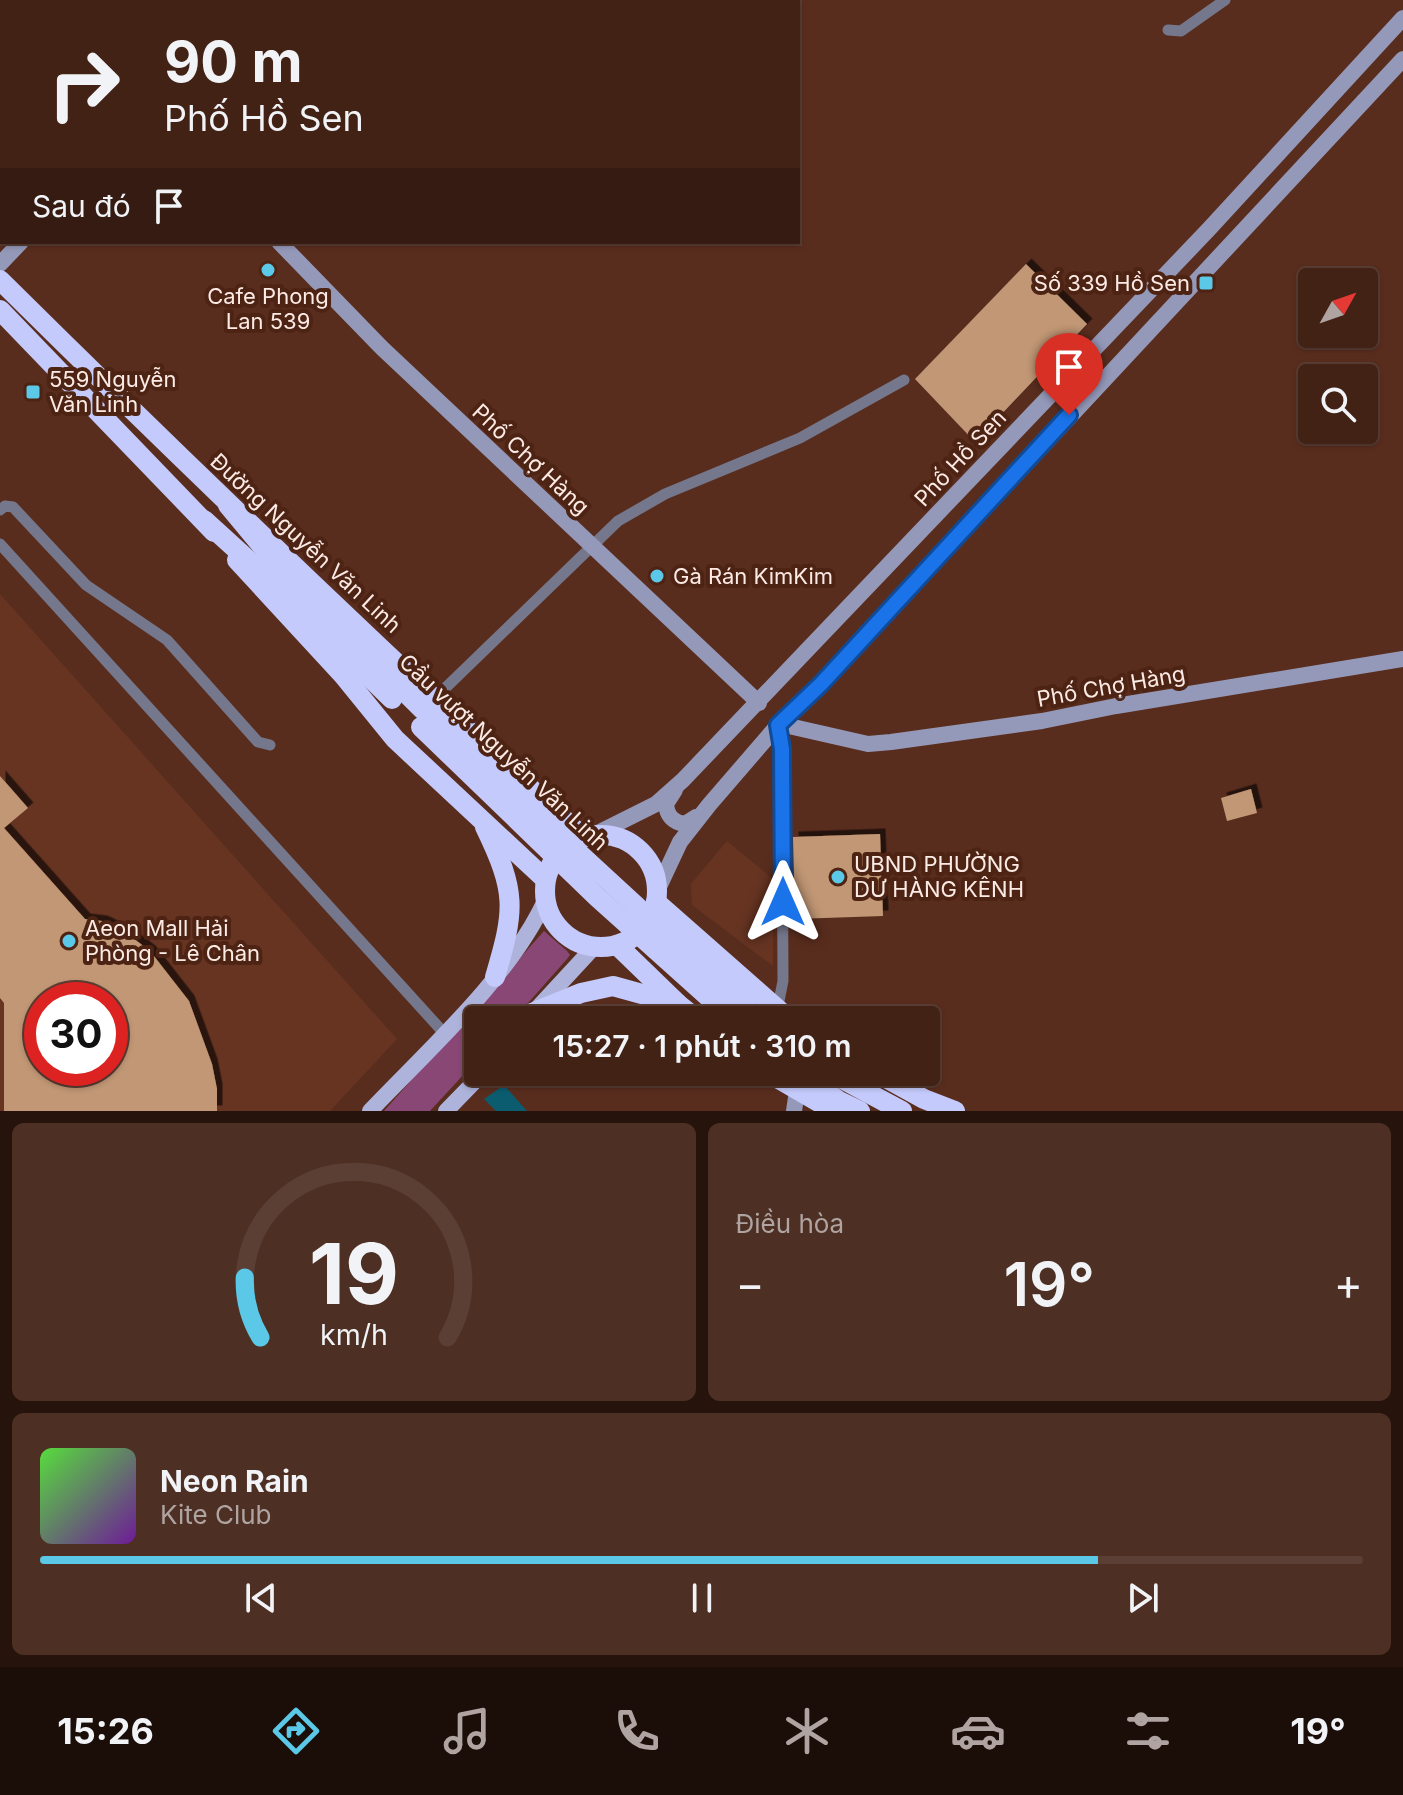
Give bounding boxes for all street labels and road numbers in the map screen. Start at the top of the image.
street label: Phố Chợ Hàng [467,398,595,520]
street label: Phố Hồ Sen [909,404,1011,512]
street label: Đường Nguyễn Văn Linh [205,448,407,638]
street label: Cầu vượt Nguyễn Văn Linh [394,648,614,856]
street label: Phố Chợ Hàng [1035,660,1187,712]

